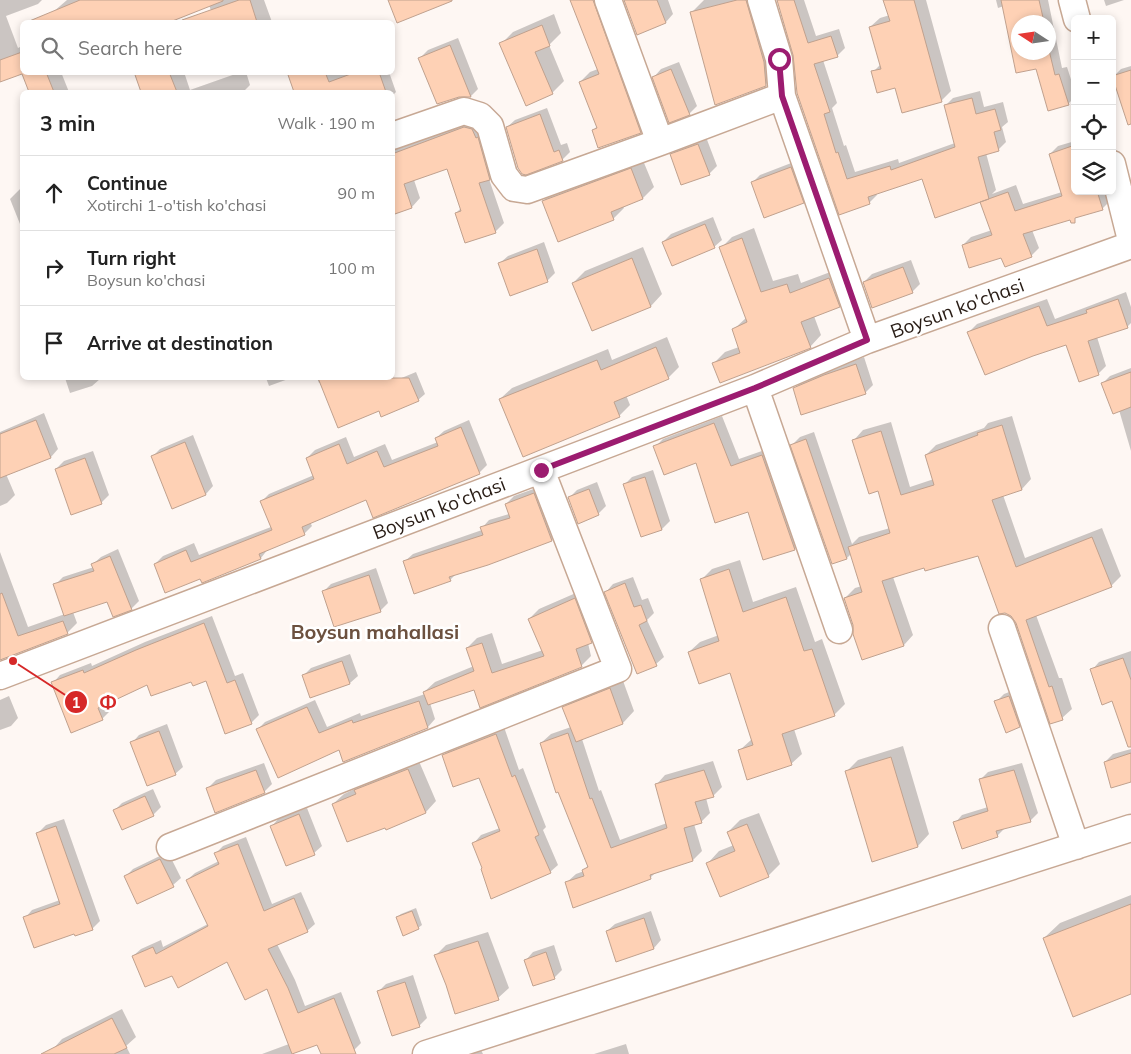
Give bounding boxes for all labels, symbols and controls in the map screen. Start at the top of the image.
north arrow [1011,15,1056,60]
map controls [1071,15,1116,195]
button: + [1071,15,1116,60]
search box [20,20,395,75]
icon: search [38,34,66,62]
text: Search here [78,36,182,60]
route start [768,48,791,71]
button: − [1071,60,1116,105]
button: locate [1071,105,1116,150]
text: 3 min [40,110,95,136]
text: Walk · 190 m [277,113,375,133]
button: layers [1071,150,1116,195]
text: Continue [87,171,167,195]
icon: ahead [40,179,68,207]
text: 90 m [338,183,375,203]
text: Xotirchi 1-o'tish ko'chasi [87,195,266,215]
text: Turn right [87,246,176,270]
icon: right [40,254,68,282]
text: 100 m [328,258,375,278]
text: Boysun ko'chasi [87,270,205,290]
street label: Boysun ko'chasi [887,273,1027,343]
icon: arrive [40,329,68,357]
text: Arrive at destination [87,331,273,355]
route end [530,459,553,482]
street label: Boysun ko'chasi [369,472,509,544]
district label: Boysun mahallasi [291,619,459,644]
callout: Ф [64,685,127,720]
text: Ф [99,689,117,714]
text: 1 [71,693,81,712]

